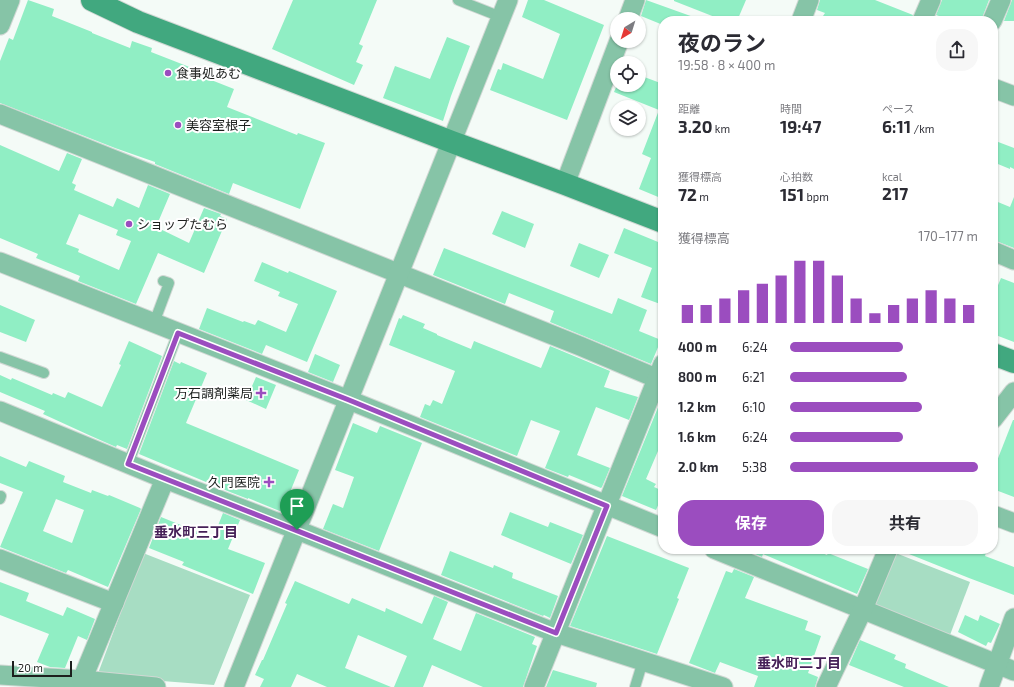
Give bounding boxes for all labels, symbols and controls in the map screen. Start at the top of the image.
north arrow [610,12,646,48]
map controls [610,12,646,136]
text: 夜のラン [678,29,766,55]
button: share [936,29,978,71]
button: locate [610,56,646,92]
text: 19:58 · 8 × 400 m [678,57,775,73]
place label: 食事処あむ [176,65,241,81]
marker: 食事処あむ [163,68,173,78]
button: layers [610,100,646,136]
text: 距離 [678,102,700,115]
text: 時間 [780,102,802,115]
text: ペース [882,102,914,115]
text: 3.20 [678,116,712,136]
text: 19:47 [780,116,822,136]
text: 6:11 [882,116,911,136]
place label: 美容室根子 [186,117,251,133]
marker: 美容室根子 [173,120,183,130]
text: km [712,122,730,135]
text: /km [911,122,934,135]
text: 獲得標高 [678,170,722,183]
text: 心拍数 [780,170,813,183]
text: kcal [882,170,902,183]
text: 217 [882,183,908,203]
text: 72 [678,184,697,204]
text: 151 [780,184,804,204]
text: m [697,190,709,203]
text: bpm [804,190,829,203]
place label: ショップたむら [137,216,228,232]
marker: ショップたむら [124,219,134,229]
text: 170–177 m [918,228,978,244]
text: 獲得標高 [678,230,730,246]
text: 400 m [678,339,717,355]
text: 6:24 [742,339,768,355]
text: 800 m [678,369,717,385]
text: 6:21 [742,369,765,385]
place label: 万石調剤薬局 [175,385,253,401]
marker: 万石調剤薬局 [256,388,266,398]
text: 1.2 km [678,399,716,415]
text: 6:10 [742,399,766,415]
text: 1.6 km [678,429,716,445]
text: 6:24 [742,429,768,445]
text: 2.0 km [678,459,718,475]
text: 5:38 [742,459,767,475]
place label: 久門医院 [208,474,260,490]
marker: 久門医院 [263,476,275,488]
pin [280,489,314,530]
icon: arrive [286,495,308,517]
button: 保存 [678,500,824,546]
button: 共有 [832,500,978,546]
district label: 垂水町三丁目 [154,523,238,540]
district label: 垂水町二丁目 [757,654,841,671]
scale bar [12,659,72,678]
text: 20 m [18,661,43,674]

